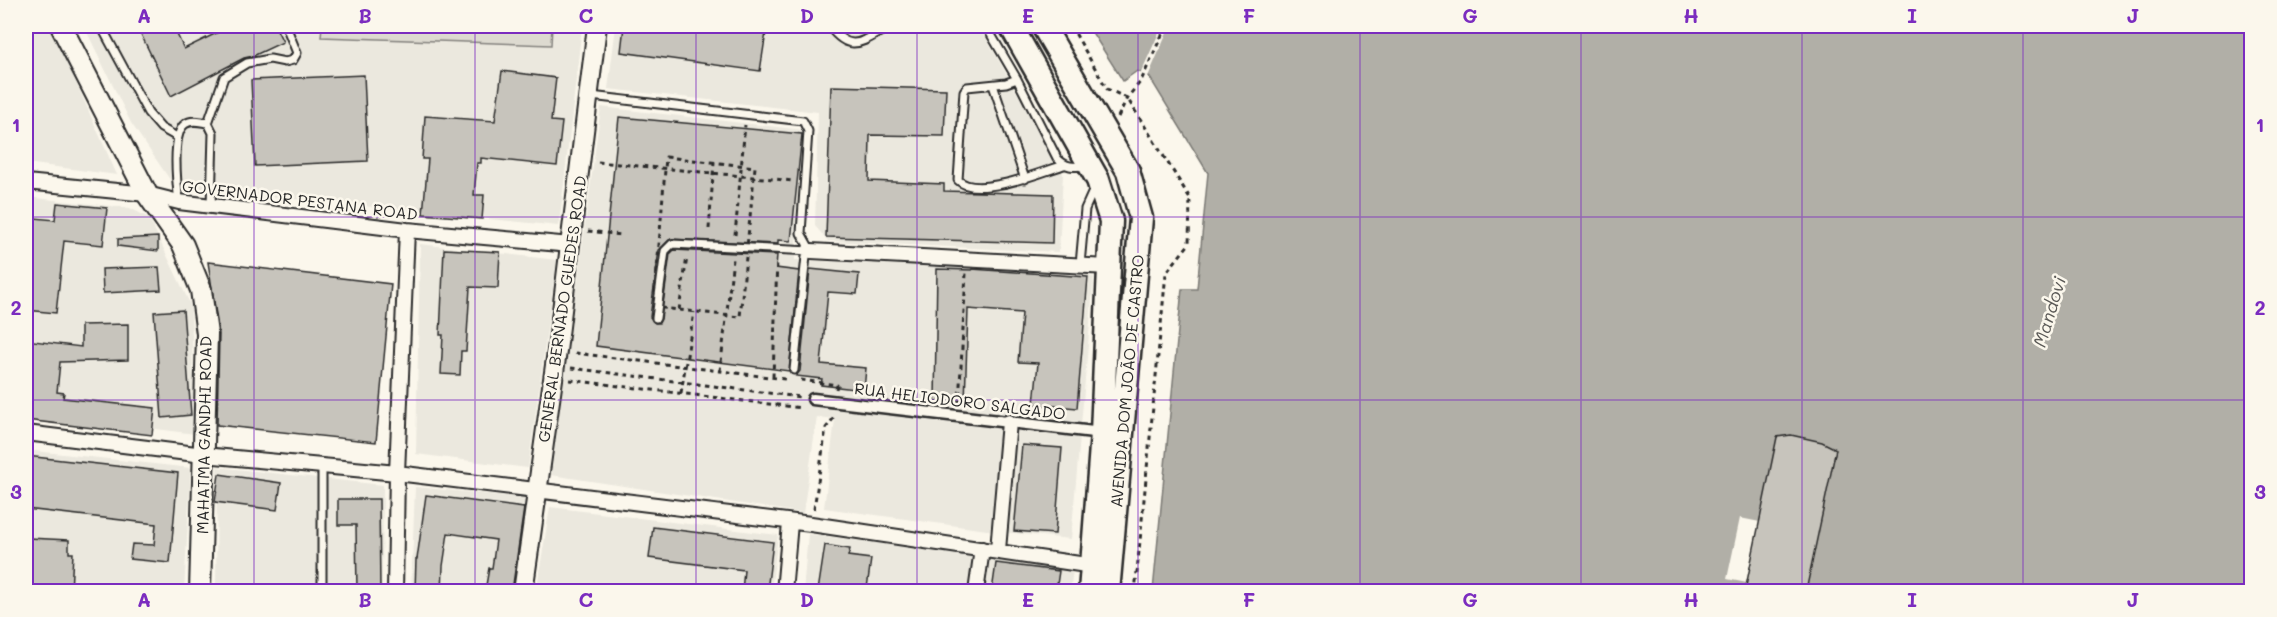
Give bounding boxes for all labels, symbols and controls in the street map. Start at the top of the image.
text: A [137,2,151,28]
text: B [358,2,372,28]
text: C [579,2,594,28]
text: D [800,2,814,28]
text: E [1022,2,1034,28]
text: F [1243,2,1256,28]
text: G [1462,2,1478,28]
text: H [1683,2,1699,28]
text: I [1907,2,1917,28]
text: J [2126,2,2140,28]
text: 1 [12,111,20,137]
text: 1 [2256,111,2264,137]
street label: GENERAL BERNADO GUEDES ROAD [532,174,591,444]
street label: GOVERNADOR PESTANA ROAD [181,175,419,224]
street label: AVENIDA DOM JOÃO DE CASTRO [1105,254,1148,508]
water label: Mandovi [2027,273,2071,350]
text: 2 [10,294,22,320]
text: 2 [2254,294,2266,320]
street label: MAHATMA GANDHI ROAD [191,336,216,534]
street label: RUA HELIODORO SALGADO [853,377,1067,424]
text: 3 [10,478,22,504]
text: 3 [2254,478,2266,504]
text: A [137,586,151,612]
text: B [358,586,372,612]
text: C [579,586,594,612]
text: D [800,586,814,612]
text: E [1022,586,1034,612]
text: F [1243,586,1256,612]
text: G [1462,586,1478,612]
text: H [1683,586,1699,612]
text: I [1907,586,1917,612]
text: J [2126,586,2140,612]

